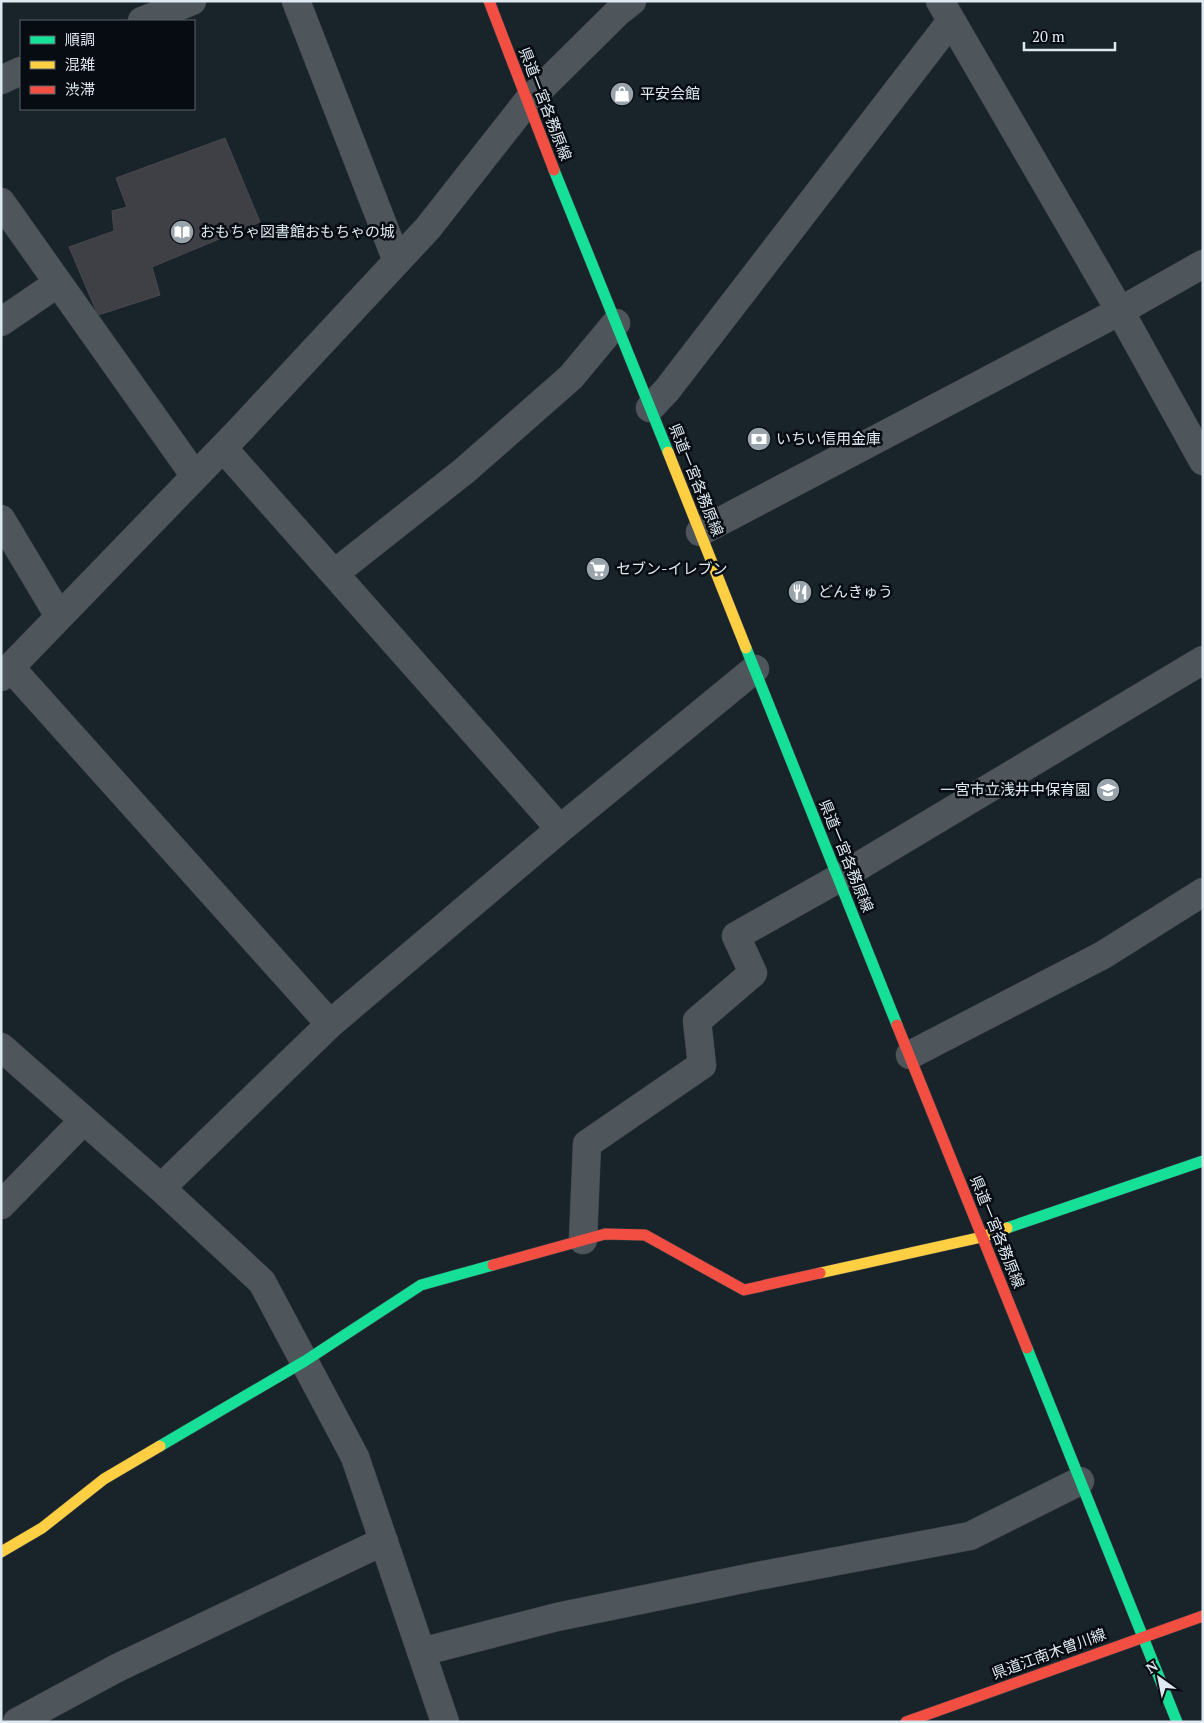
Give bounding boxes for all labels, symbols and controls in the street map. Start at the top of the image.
legend [20,20,195,110]
scale bar [1024,20,1115,52]
text: 20 m [1032,26,1065,46]
text: 順調 [65,29,95,49]
street label: 県道一宮各務原線 [515,44,577,163]
text: 混雑 [65,54,95,74]
text: 渋滞 [65,79,95,99]
shop icon: 平安会館 [609,81,635,107]
place label: 平安会館 [640,83,700,103]
library icon: おもちゃ図書館おもちゃの城 [169,219,195,245]
place label: おもちゃ図書館おもちゃの城 [200,221,395,241]
street label: 県道一宮各務原線 [665,420,729,539]
bank icon: いちい信用金庫 [746,426,772,452]
place label: いちい信用金庫 [776,428,881,448]
supermarket icon: セブン-イレブン [585,556,611,582]
place label: セブン-イレブン [616,558,727,578]
restaurant icon: どんきゅう [787,579,813,605]
place label: どんきゅう [818,581,893,601]
school or university icon: 一宮市立浅井中保育園 [1095,777,1121,803]
place label: 一宮市立浅井中保育園 [940,779,1090,799]
street label: 県道一宮各務原線 [815,796,879,915]
street label: 県道一宮各務原線 [966,1172,1030,1291]
street label: 県道江南木曽川線 [989,1623,1108,1683]
north arrow [1134,1653,1184,1703]
text: N [1142,1656,1162,1678]

